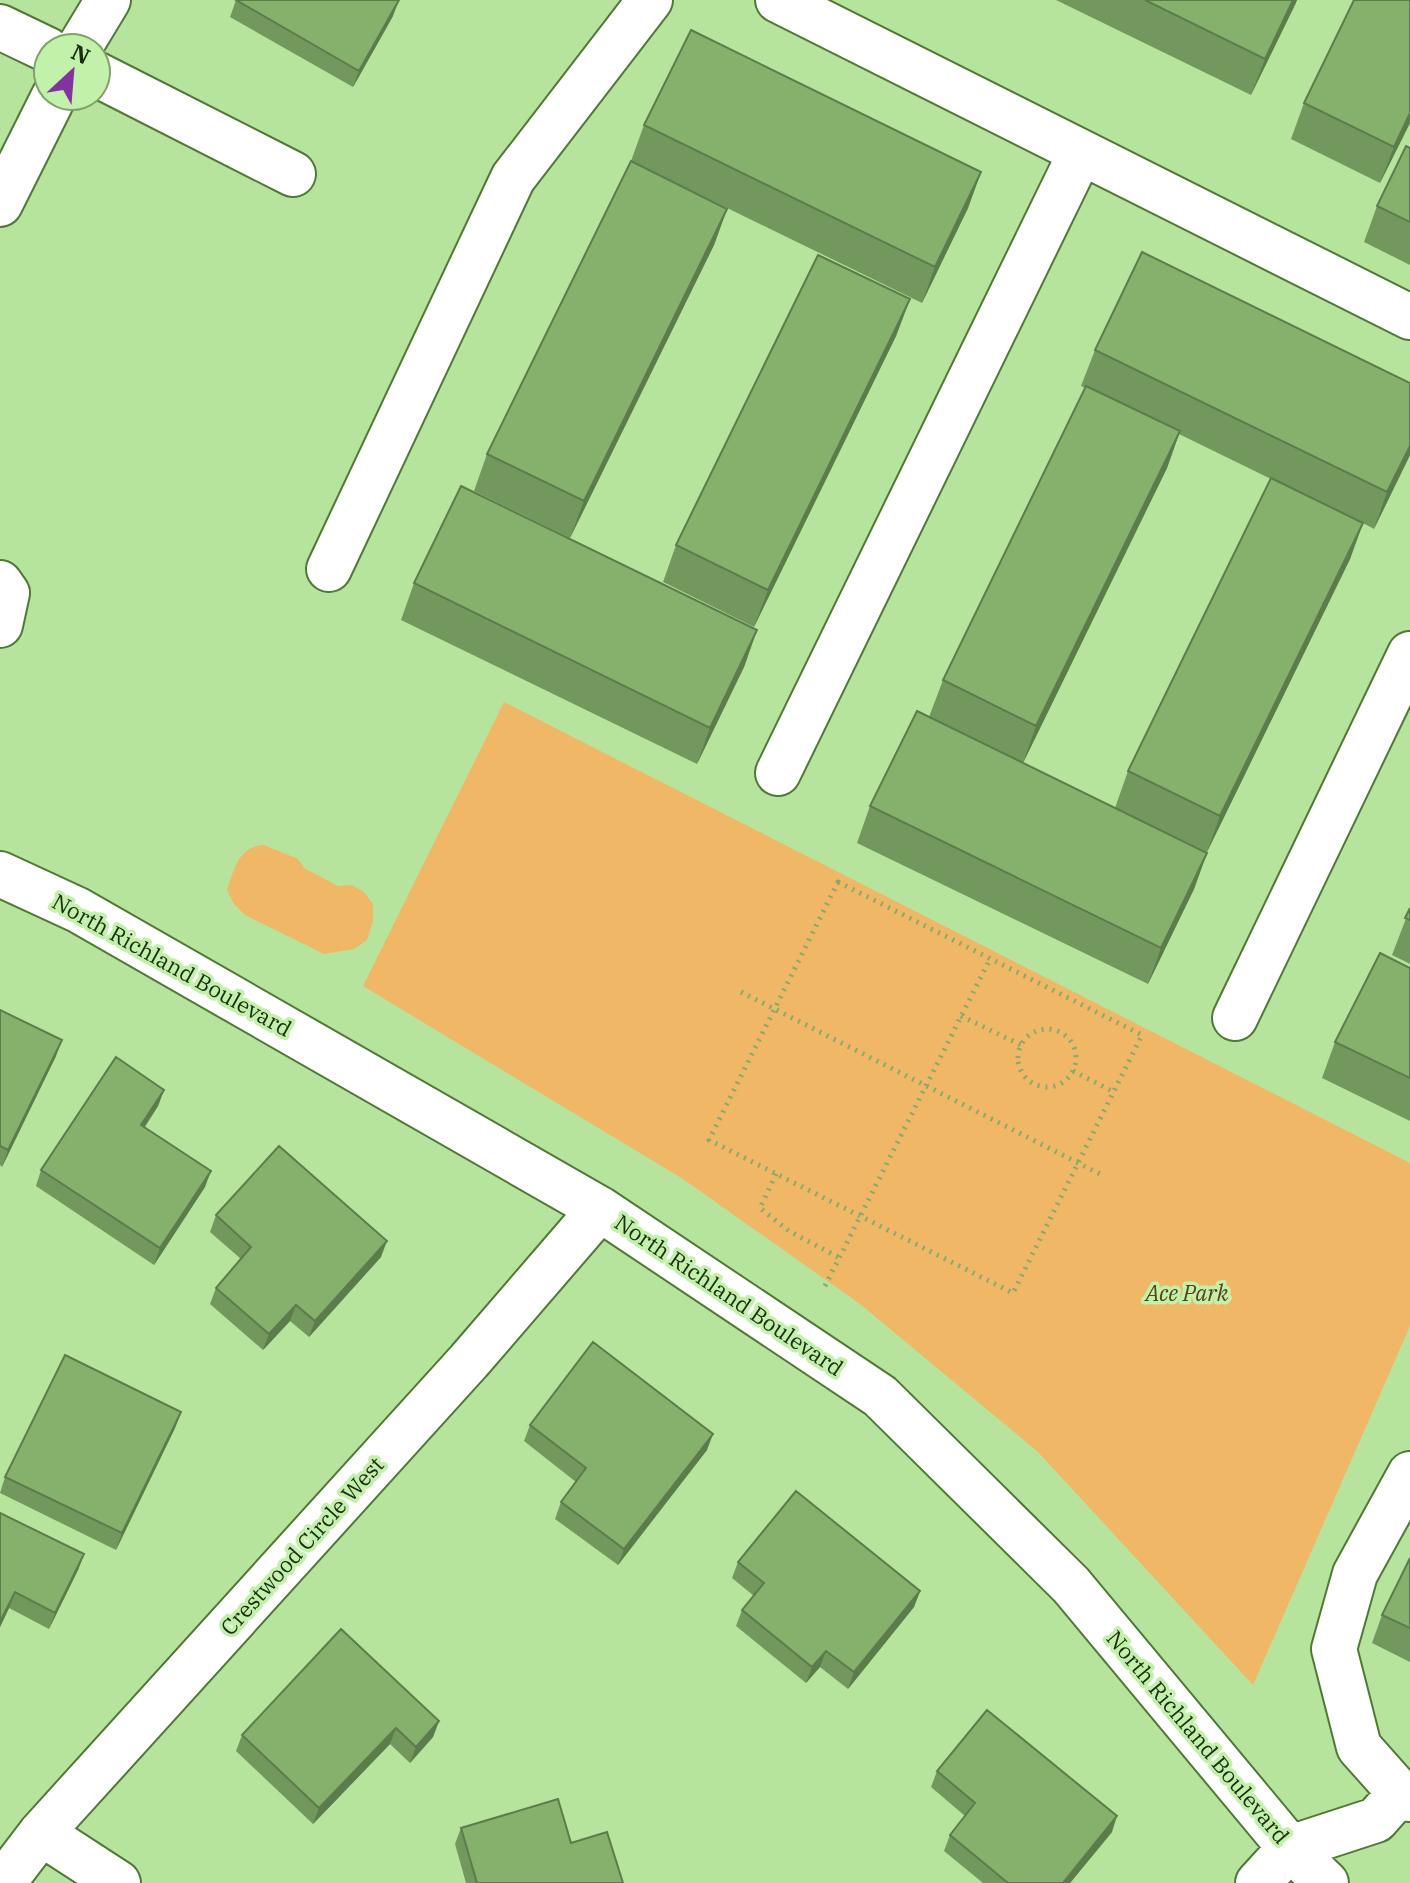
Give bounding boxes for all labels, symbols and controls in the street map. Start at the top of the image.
north arrow [32,32,112,112]
text: N [67,37,95,70]
street label: North Richland Boulevard [47,887,297,1043]
street label: North Richland Boulevard [609,1207,849,1382]
park label: Ace Park [1143,1278,1229,1307]
street label: Crestwood Circle West [214,1450,390,1641]
street label: North Richland Boulevard [1101,1624,1296,1849]

